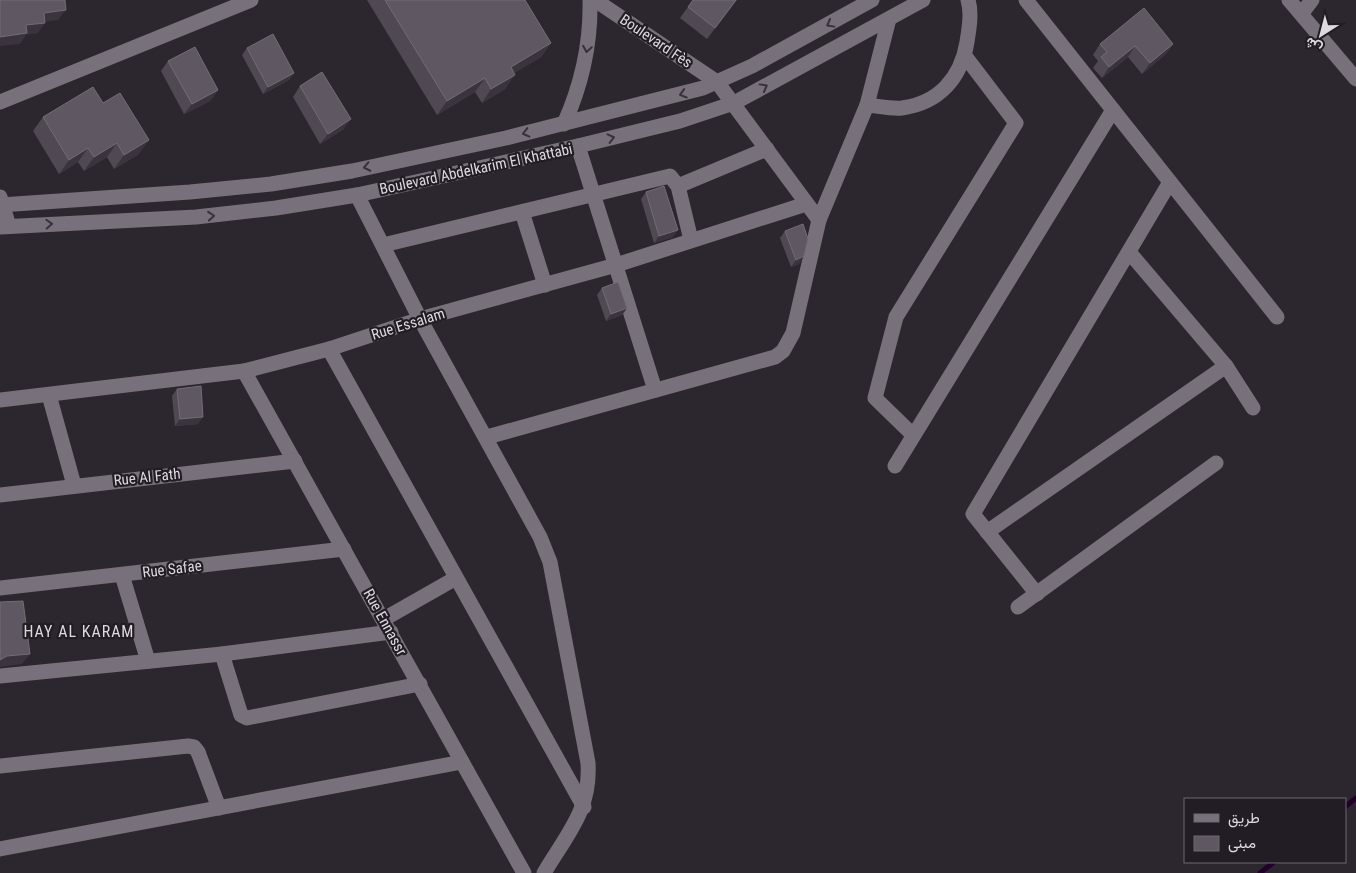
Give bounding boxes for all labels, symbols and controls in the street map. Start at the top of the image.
street label: Boulevard Fès [617,10,696,72]
north arrow [1296,10,1346,60]
one-way arrow [826,17,835,27]
text: ش [1302,33,1325,57]
one-way arrow [583,44,593,53]
one-way arrow [759,83,768,93]
one-way arrow [680,88,688,98]
one-way arrow [522,128,530,138]
one-way arrow [606,133,615,144]
street label: Boulevard Abdelkarim El Khattabi [378,140,574,198]
one-way arrow [363,162,371,172]
one-way arrow [207,210,215,221]
one-way arrow [45,219,53,230]
street label: Rue Essalam [369,304,447,344]
street label: Rue Al Fath [113,465,181,489]
street label: Rue Safae [141,556,203,582]
street label: Rue Ennassr [359,586,411,659]
district label: HAY AL KARAM [24,622,134,641]
legend [1184,798,1346,863]
text: طريق [1228,809,1260,828]
text: مبنى [1228,834,1256,853]

